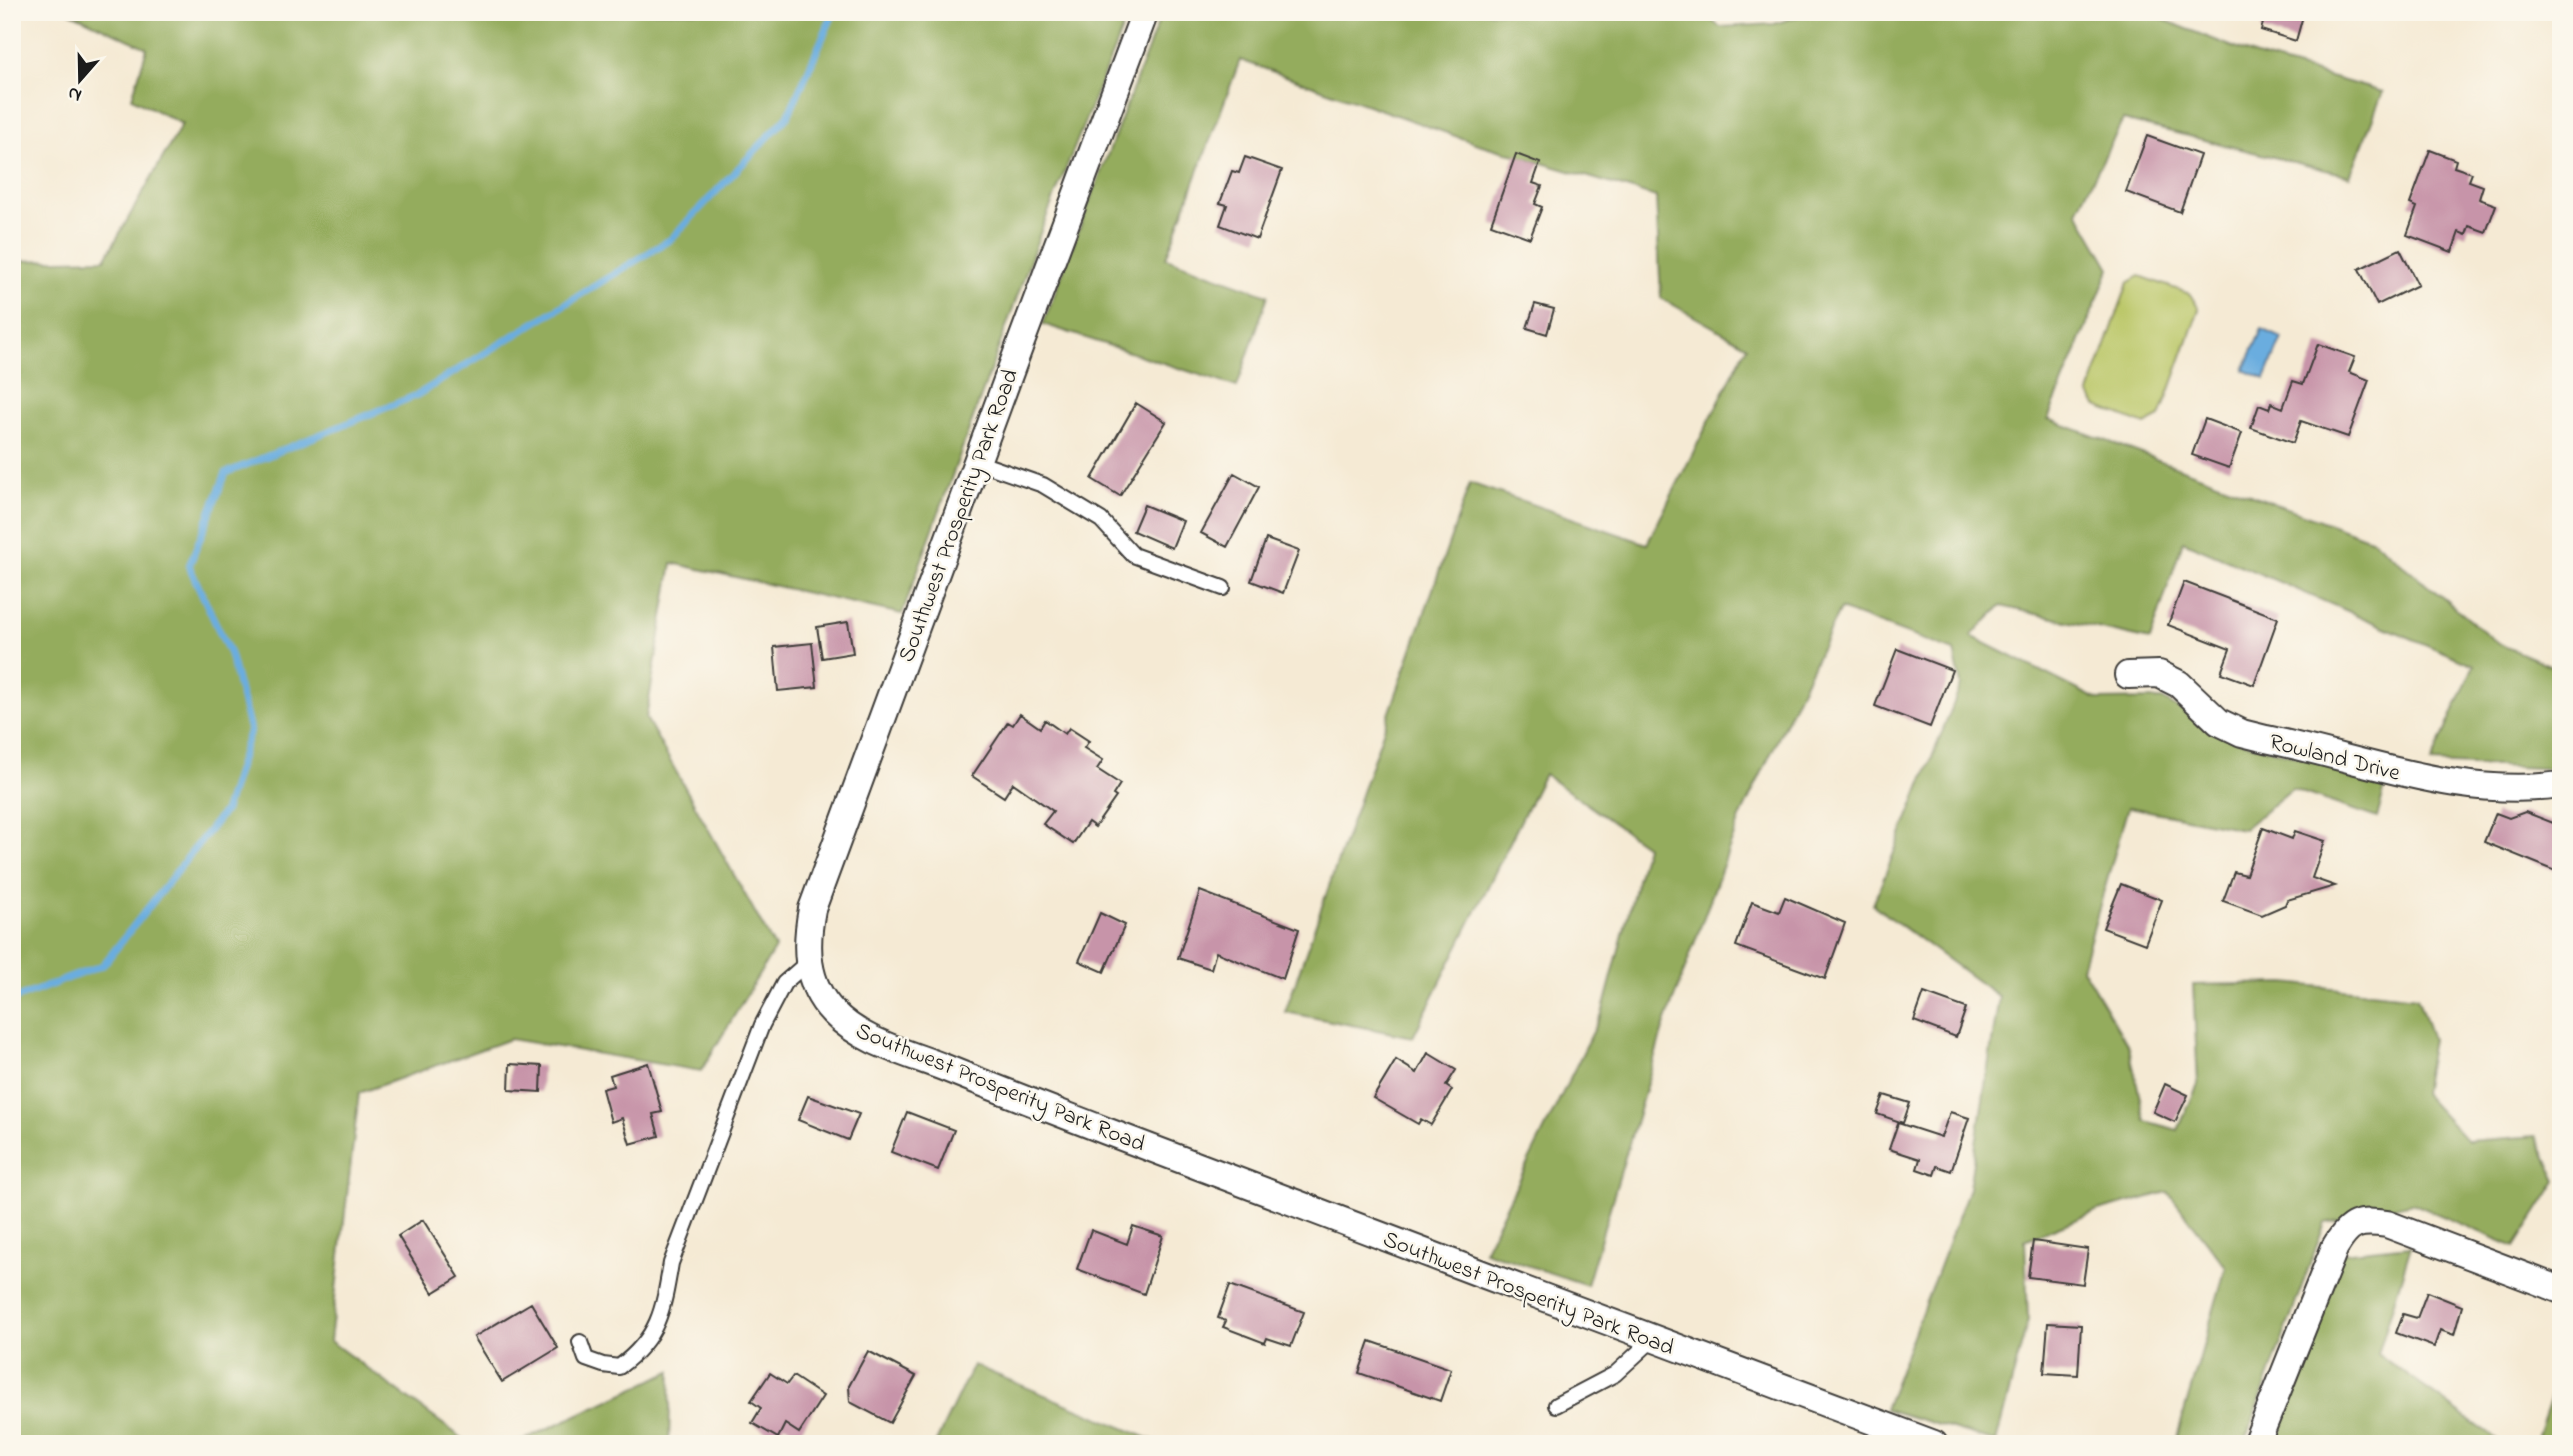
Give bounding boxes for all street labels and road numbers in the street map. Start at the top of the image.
street label: Southwest Prosperity Park Road [891,365,1030,668]
street label: Rowland Drive [2266,726,2404,791]
street label: Southwest Prosperity Park Road [850,1015,1150,1163]
street label: Southwest Prosperity Park Road [1377,1223,1679,1367]

